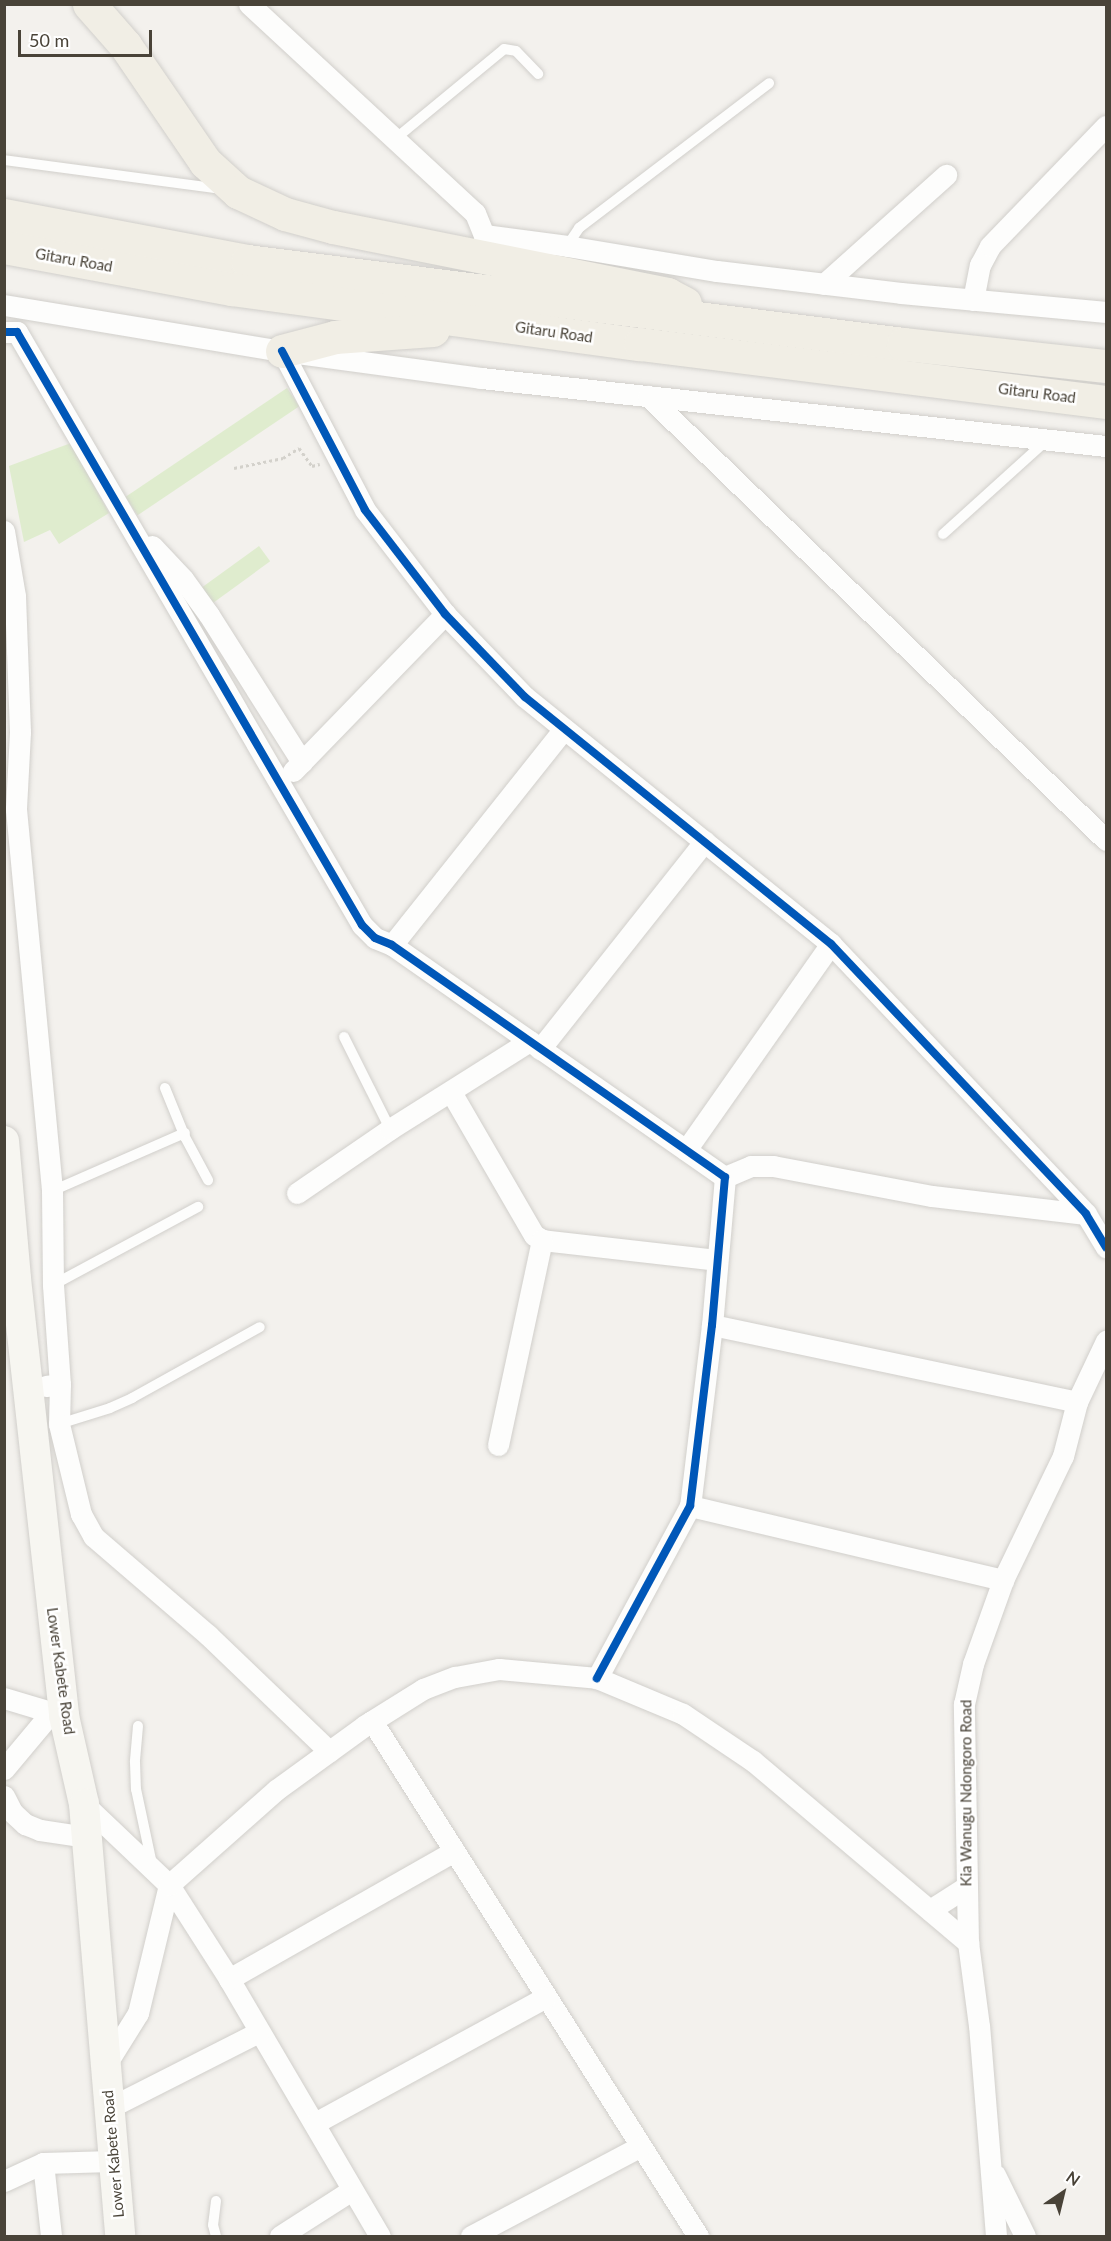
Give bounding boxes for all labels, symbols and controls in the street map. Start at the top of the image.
scale bar [21,18,154,56]
text: 50 m [29,29,69,51]
street label: Gitaru Road [34,244,114,276]
street label: Gitaru Road [514,318,594,346]
street label: Gitaru Road [997,379,1077,407]
street label: Lower Kabete Road [43,1606,79,1736]
street label: Kia Wanugu Ndongoro Road [957,1699,975,1887]
street label: Lower Kabete Road [98,2089,128,2219]
north arrow [1033,2163,1093,2223]
text: N [1063,2167,1084,2189]

